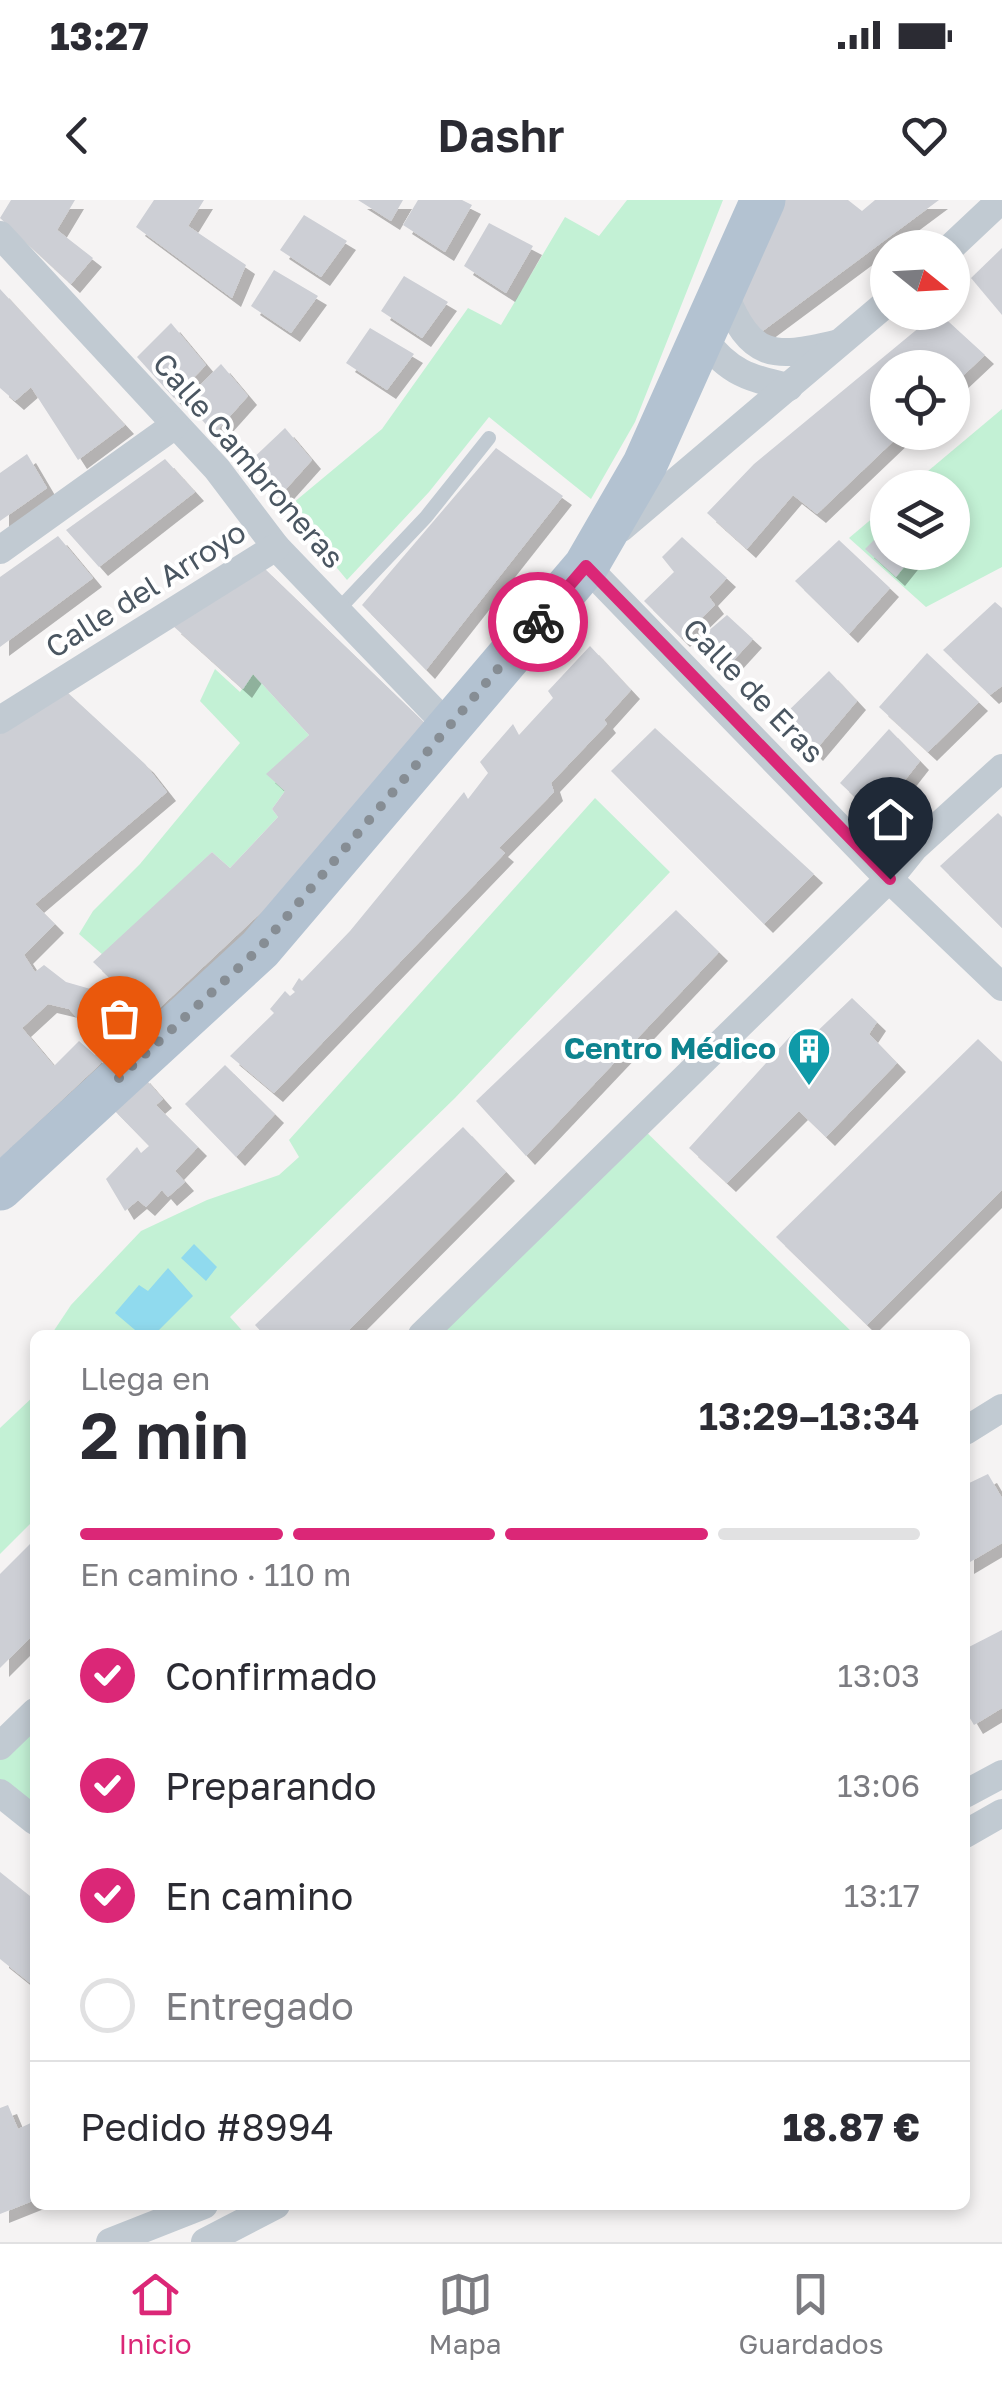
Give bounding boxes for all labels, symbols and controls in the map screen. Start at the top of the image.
text: 13:27 [50,13,149,58]
icon: back [50,108,105,163]
text: Dashr [437,108,565,162]
icon: heart [897,108,952,163]
north arrow [870,230,970,330]
map controls [870,230,970,570]
street label: Calle Cambroneras [146,346,352,575]
button: locate [870,350,970,450]
button: layers [870,470,970,570]
street label: Calle del Arroyo [39,513,252,665]
courier [488,572,588,672]
icon: bike [511,595,566,650]
street label: Calle de Eras [676,611,832,770]
pin [848,777,933,880]
icon: home [863,792,918,847]
pin [77,976,162,1079]
icon: bag [92,991,147,1046]
building icon: Centro Médico [786,1026,832,1087]
place label: Centro Médico [564,1030,776,1066]
text: Llega en [80,1359,210,1397]
text: 13:29–13:34 [699,1393,920,1438]
text: 2 min [80,1395,249,1473]
text: En camino · 110 m [80,1555,351,1593]
icon: check [80,1648,135,1703]
text: Confirmado [165,1653,377,1698]
text: 13:03 [838,1656,920,1694]
icon: check [80,1758,135,1813]
text: Preparando [165,1763,377,1808]
text: 13:06 [837,1766,920,1804]
icon: check [80,1868,135,1923]
text: En camino [165,1873,353,1918]
text: 13:17 [844,1876,920,1914]
text: Entregado [165,1983,354,2028]
text: Pedido #8994 [80,2104,334,2149]
text: 18.87 € [783,2104,920,2149]
tab: Inicio [118,2267,192,2360]
tab: Mapa [429,2267,502,2360]
tab: Guardados [738,2267,884,2360]

